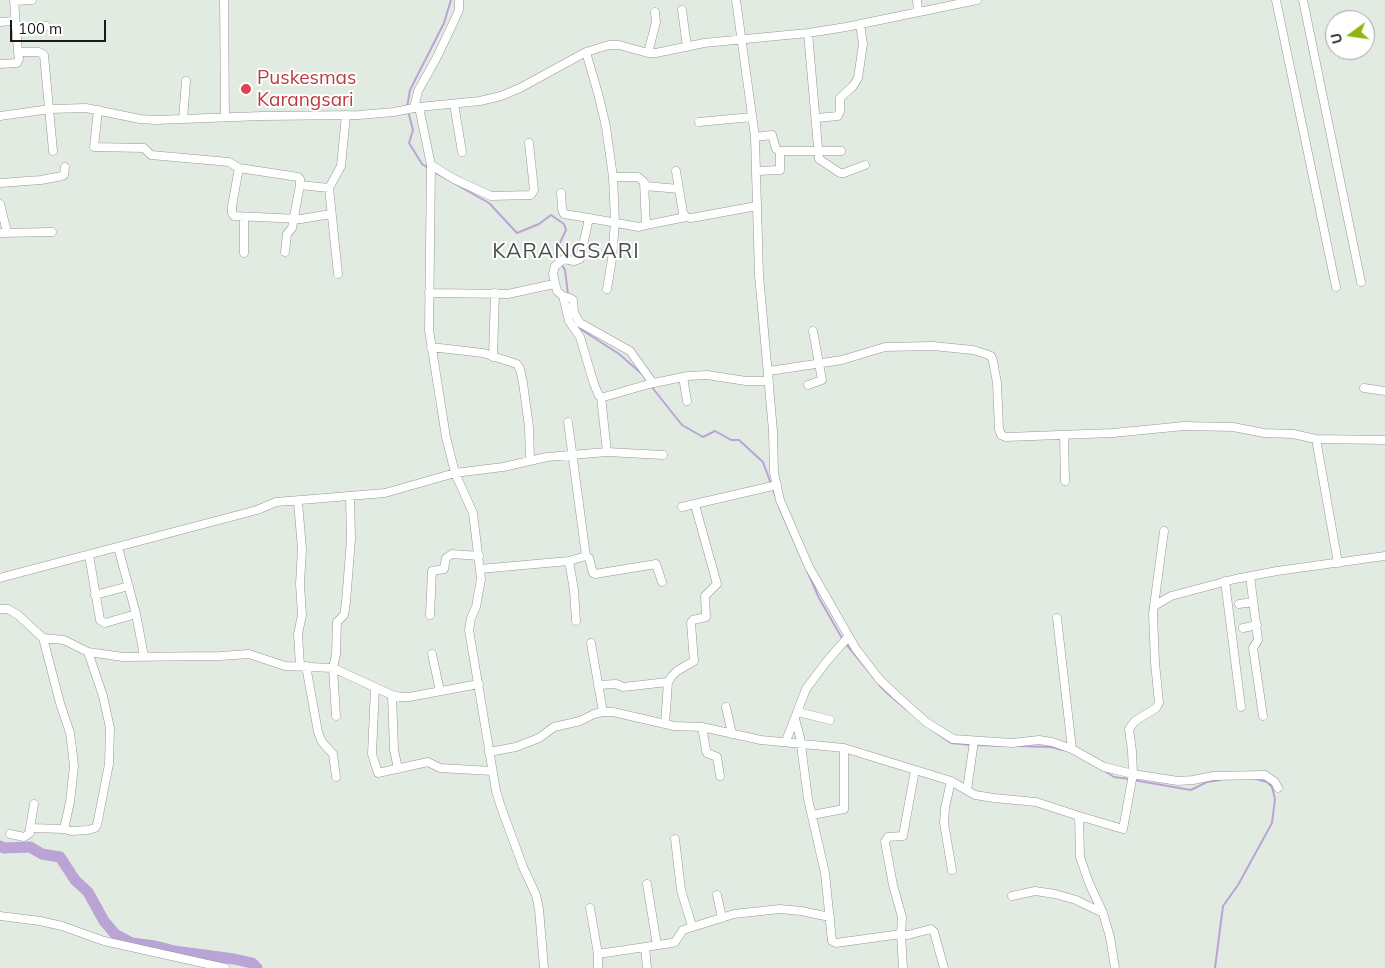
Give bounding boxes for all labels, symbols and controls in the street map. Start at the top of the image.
scale bar [12,10,109,42]
north arrow [1325,10,1375,60]
text: 100 m [18,19,62,38]
text: U [1326,31,1346,46]
place label: Puskesmas Karangsari [257,67,356,111]
marker: Puskesmas Karangsari [239,82,253,96]
district label: KARANGSARI [491,239,641,265]

